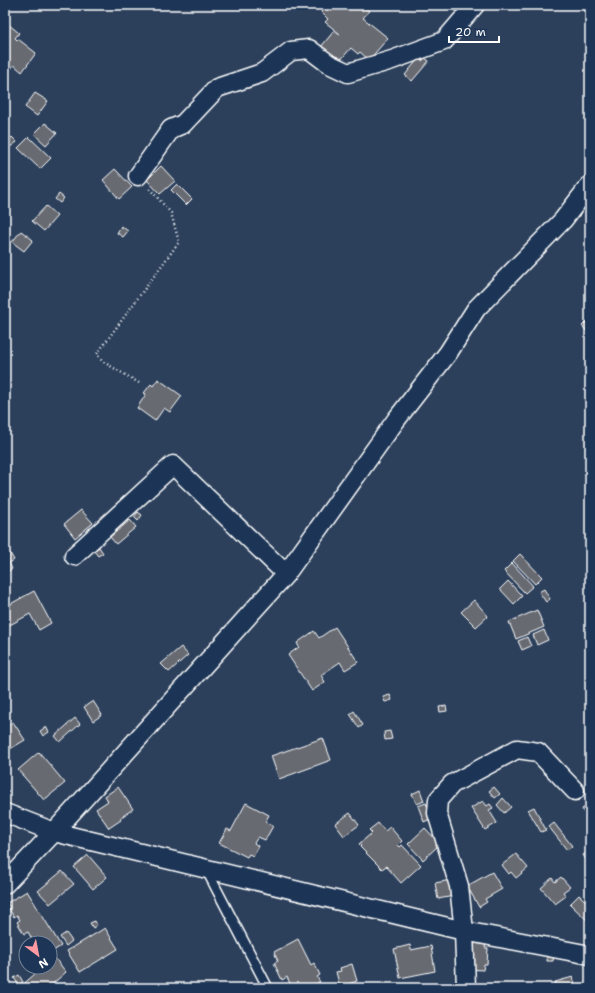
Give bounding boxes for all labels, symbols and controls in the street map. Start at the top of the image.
scale bar [449,18,499,44]
text: 20 m [455,24,486,40]
north arrow [18,935,58,975]
text: N [35,954,51,972]

